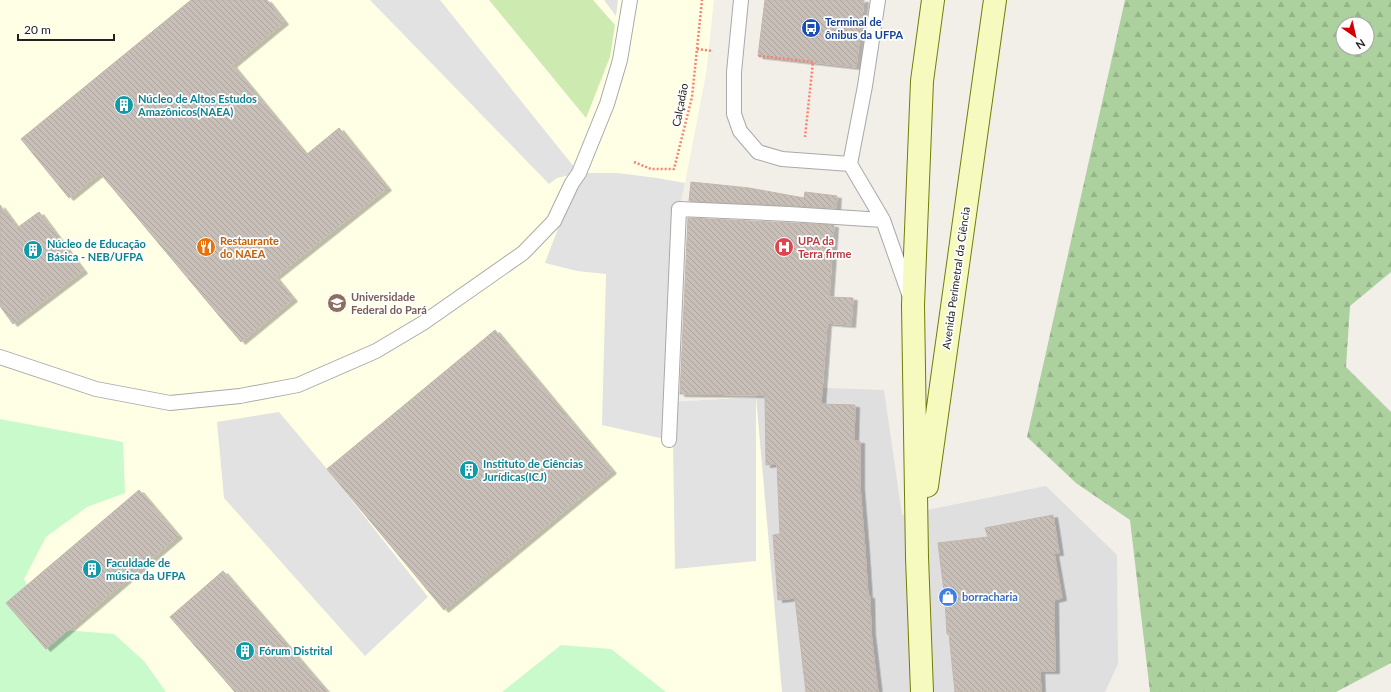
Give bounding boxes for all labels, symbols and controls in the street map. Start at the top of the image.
place label: Terminal de ônibus da UFPA [825,15,903,41]
scale bar [18,16,114,42]
north arrow [1335,16,1375,56]
bus stop icon: Terminal de ônibus da UFPA [800,17,822,39]
text: 20 m [24,22,51,37]
text: N [1354,37,1368,52]
street label: Calçadão [669,82,690,128]
place label: Núcleo de Altos Estudos Amazônicos(NAEA) [137,92,257,118]
building icon: Núcleo de Altos Estudos Amazônicos(NAEA) [113,94,135,116]
street label: Avenida Perimetral da Ciência [939,206,972,350]
place label: Restaurante do NAEA [220,234,279,260]
place label: UPA da Terra firme [798,234,851,260]
restaurant icon: Restaurante do NAEA [195,236,217,258]
hospital icon: UPA da Terra firme [773,236,795,258]
place label: Núcleo de Educação Básica - NEB/UFPA [47,237,146,263]
building icon: Núcleo de Educação Básica - NEB/UFPA [22,239,44,261]
place label: Universidade Federal do Pará [351,290,427,316]
school or university icon: Universidade Federal do Pará [326,292,348,314]
place label: Instituto de Ciências Jurídicas(ICJ) [483,457,583,483]
building icon: Instituto de Ciências Jurídicas(ICJ) [458,459,480,481]
place label: Faculdade de música da UFPA [106,556,186,582]
building icon: Faculdade de música da UFPA [81,558,103,580]
shop icon: borracharia [937,586,959,608]
place label: borracharia [962,590,1018,603]
building icon: Fórum Distrital [234,640,256,662]
place label: Fórum Distrital [259,644,333,657]

